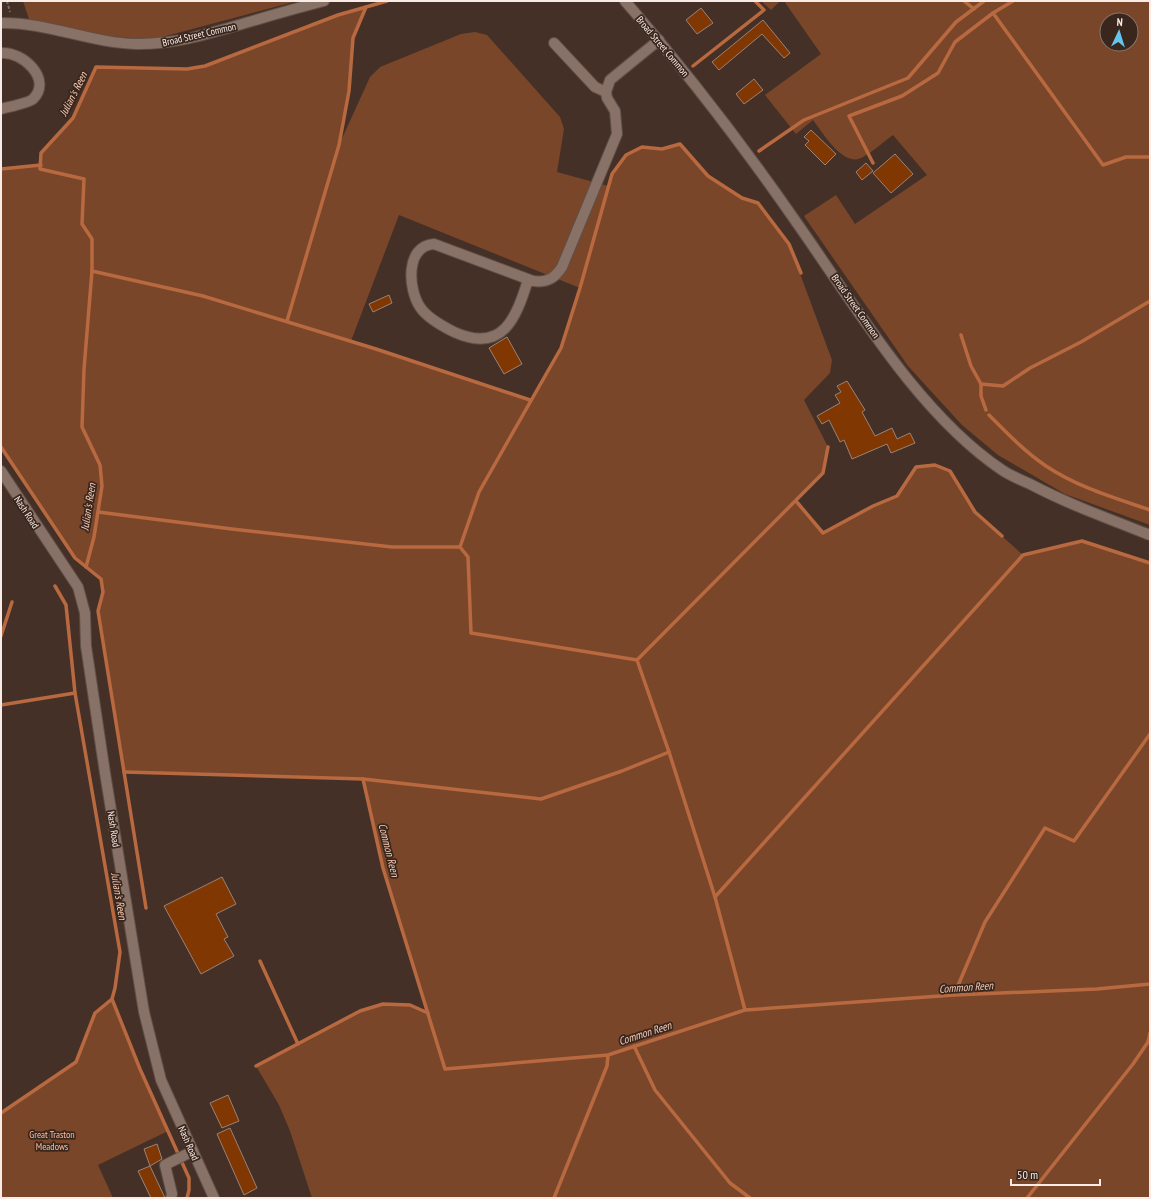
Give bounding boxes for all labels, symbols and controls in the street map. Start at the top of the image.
north arrow [1099,12,1139,52]
street label: Broad Street Common [633,13,692,79]
text: N [1116,15,1123,29]
street label: Broad Street Common [161,20,237,49]
water label: Julian's Reen [55,69,91,119]
street label: Broad Street Common [829,272,883,341]
water label: Julian's Reen [77,481,99,533]
street label: Nash Road [11,493,42,531]
street label: Nash Road [104,810,123,848]
water label: Common Reen [376,822,403,879]
water label: Julian's Reen [108,870,130,922]
water label: Common Reen [938,978,995,996]
water label: Common Reen [617,1018,674,1048]
street label: Nash Road [175,1124,202,1162]
park label: Great Traston Meadows [29,1128,75,1153]
scale bar [1011,1161,1100,1187]
text: 50 m [1017,1167,1038,1182]

